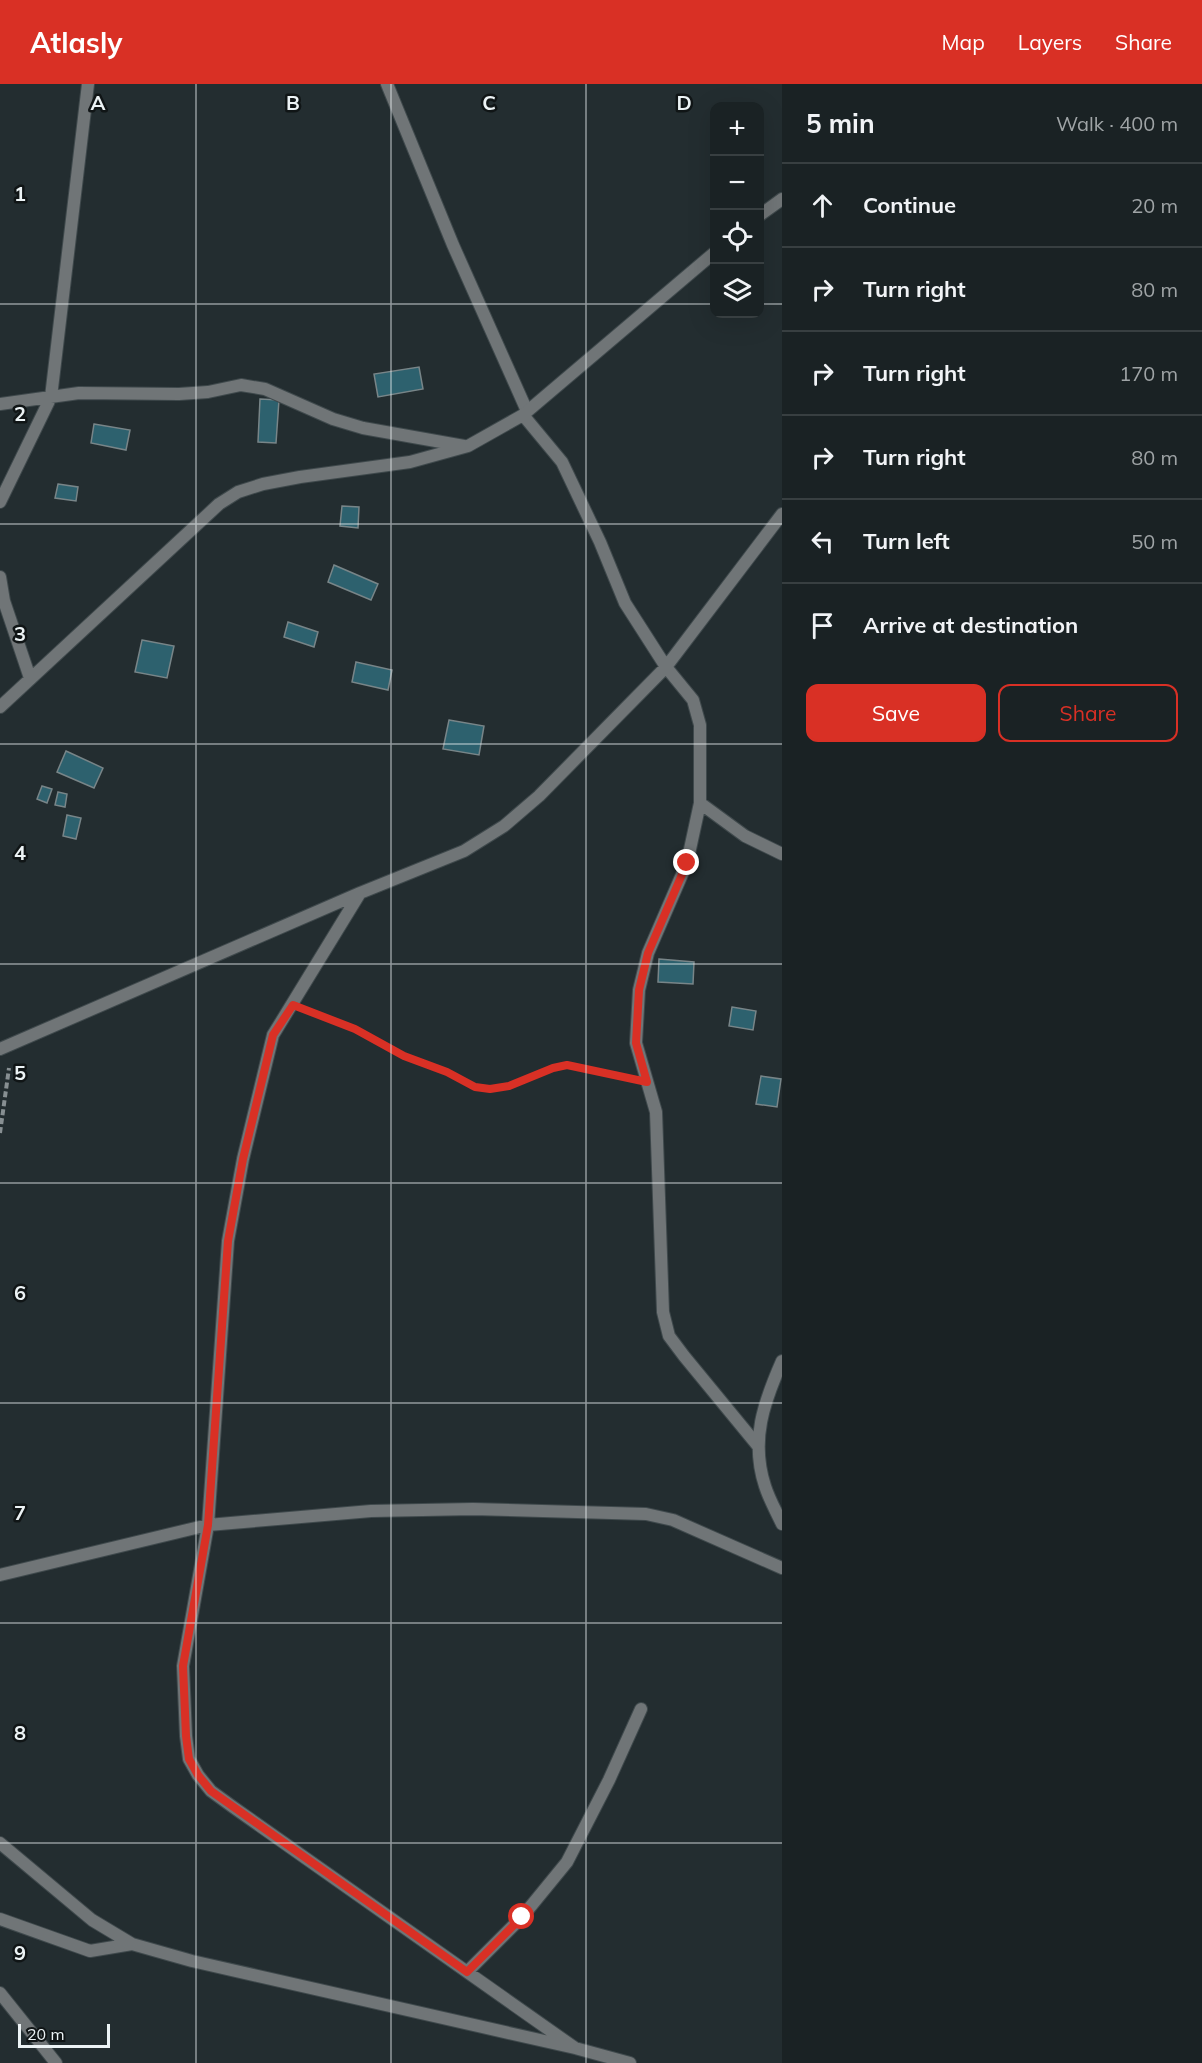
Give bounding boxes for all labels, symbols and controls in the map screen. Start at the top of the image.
text: Atlasly [30,25,122,60]
text: Map [942,29,985,55]
text: Layers [1018,29,1082,55]
text: Share [1115,29,1172,55]
text: A [91,90,106,115]
text: B [286,90,300,115]
text: C [482,90,496,115]
text: D [676,90,692,115]
map controls [710,102,764,318]
button: + [710,102,764,156]
text: 5 min [806,107,875,140]
text: Walk · 400 m [1056,111,1178,136]
button: − [710,156,764,210]
text: 1 [14,181,26,206]
icon: ahead [806,189,839,222]
text: Continue [863,191,956,219]
text: 20 m [1131,193,1178,218]
button: locate [710,210,764,264]
button: layers [710,264,764,318]
icon: right [806,273,839,306]
text: Turn right [863,275,966,303]
text: 80 m [1131,277,1178,302]
icon: right [806,357,839,390]
text: Turn right [863,359,966,387]
text: 170 m [1119,361,1178,386]
text: 2 [14,401,26,426]
icon: right [806,441,839,474]
text: Turn right [863,443,966,471]
text: 80 m [1131,445,1178,470]
icon: left [806,525,839,558]
text: Turn left [863,527,950,555]
text: 50 m [1131,529,1178,554]
icon: arrive [806,609,839,642]
text: Arrive at destination [863,611,1078,639]
text: 3 [14,621,26,646]
button: Save [806,684,986,742]
button: Share [998,684,1178,742]
text: 4 [14,840,26,865]
route end [673,849,699,875]
text: 5 [14,1060,26,1085]
text: 6 [14,1280,26,1305]
text: 7 [14,1500,26,1525]
text: 8 [14,1720,26,1745]
route start [508,1903,534,1929]
text: 9 [14,1940,26,1965]
scale bar [18,2021,110,2048]
text: 20 m [27,2024,64,2044]

